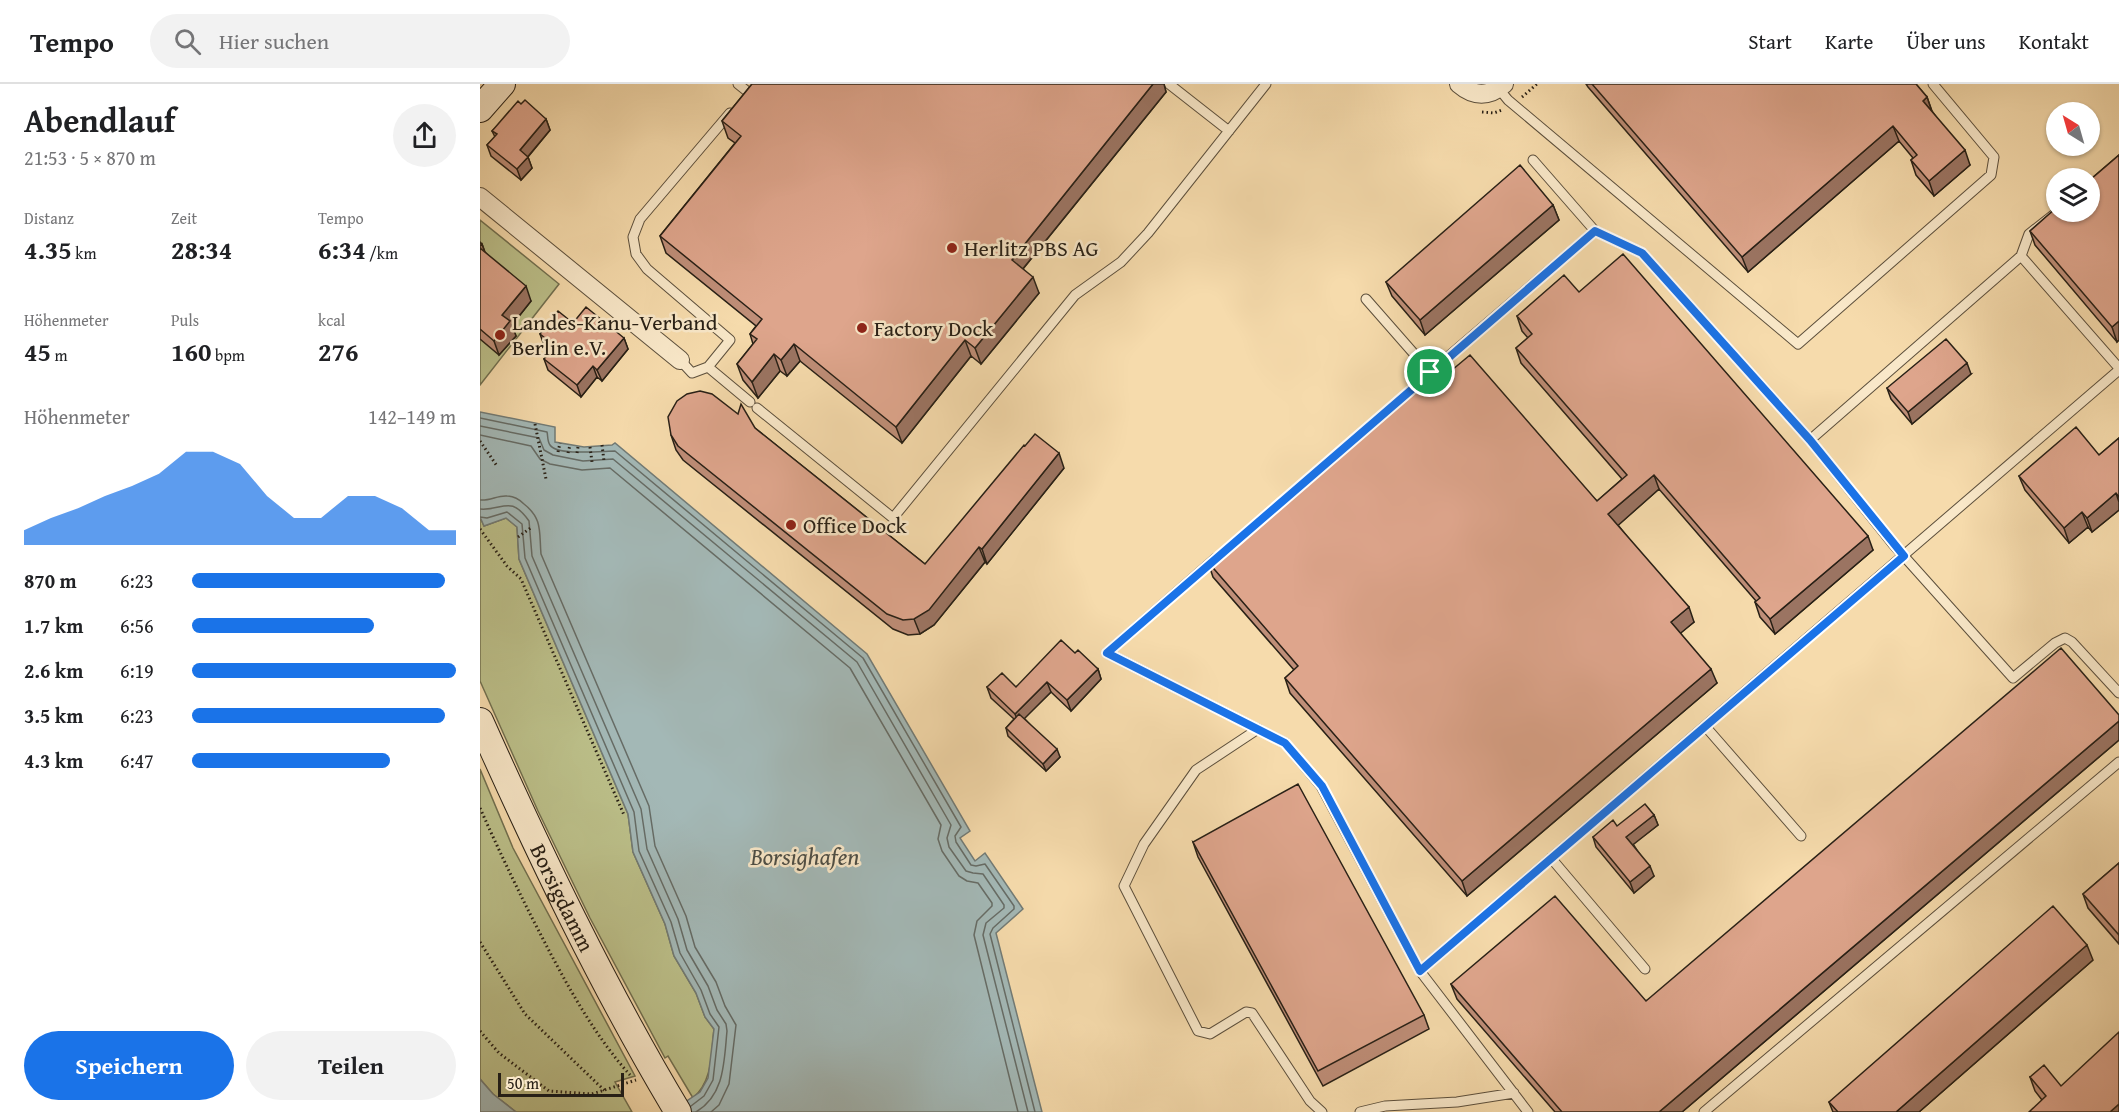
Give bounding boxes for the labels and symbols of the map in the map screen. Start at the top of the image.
north arrow [2046,102,2100,156]
place label: Herlitz PBS AG [964,232,1098,264]
marker: Herlitz PBS AG [945,241,959,255]
place label: Landes-Kanu-Verband Berlin e.V. [512,306,718,363]
place label: Factory Dock [874,312,994,344]
marker: Factory Dock [855,321,869,335]
marker: Landes-Kanu-Verband Berlin e.V. [493,328,507,342]
pin [1404,346,1455,397]
place label: Office Dock [803,509,908,541]
marker: Office Dock [784,518,798,532]
street label: Borsigdamm [523,838,603,957]
water label: Borsighafen [750,839,859,874]
scale bar [498,1070,624,1098]

